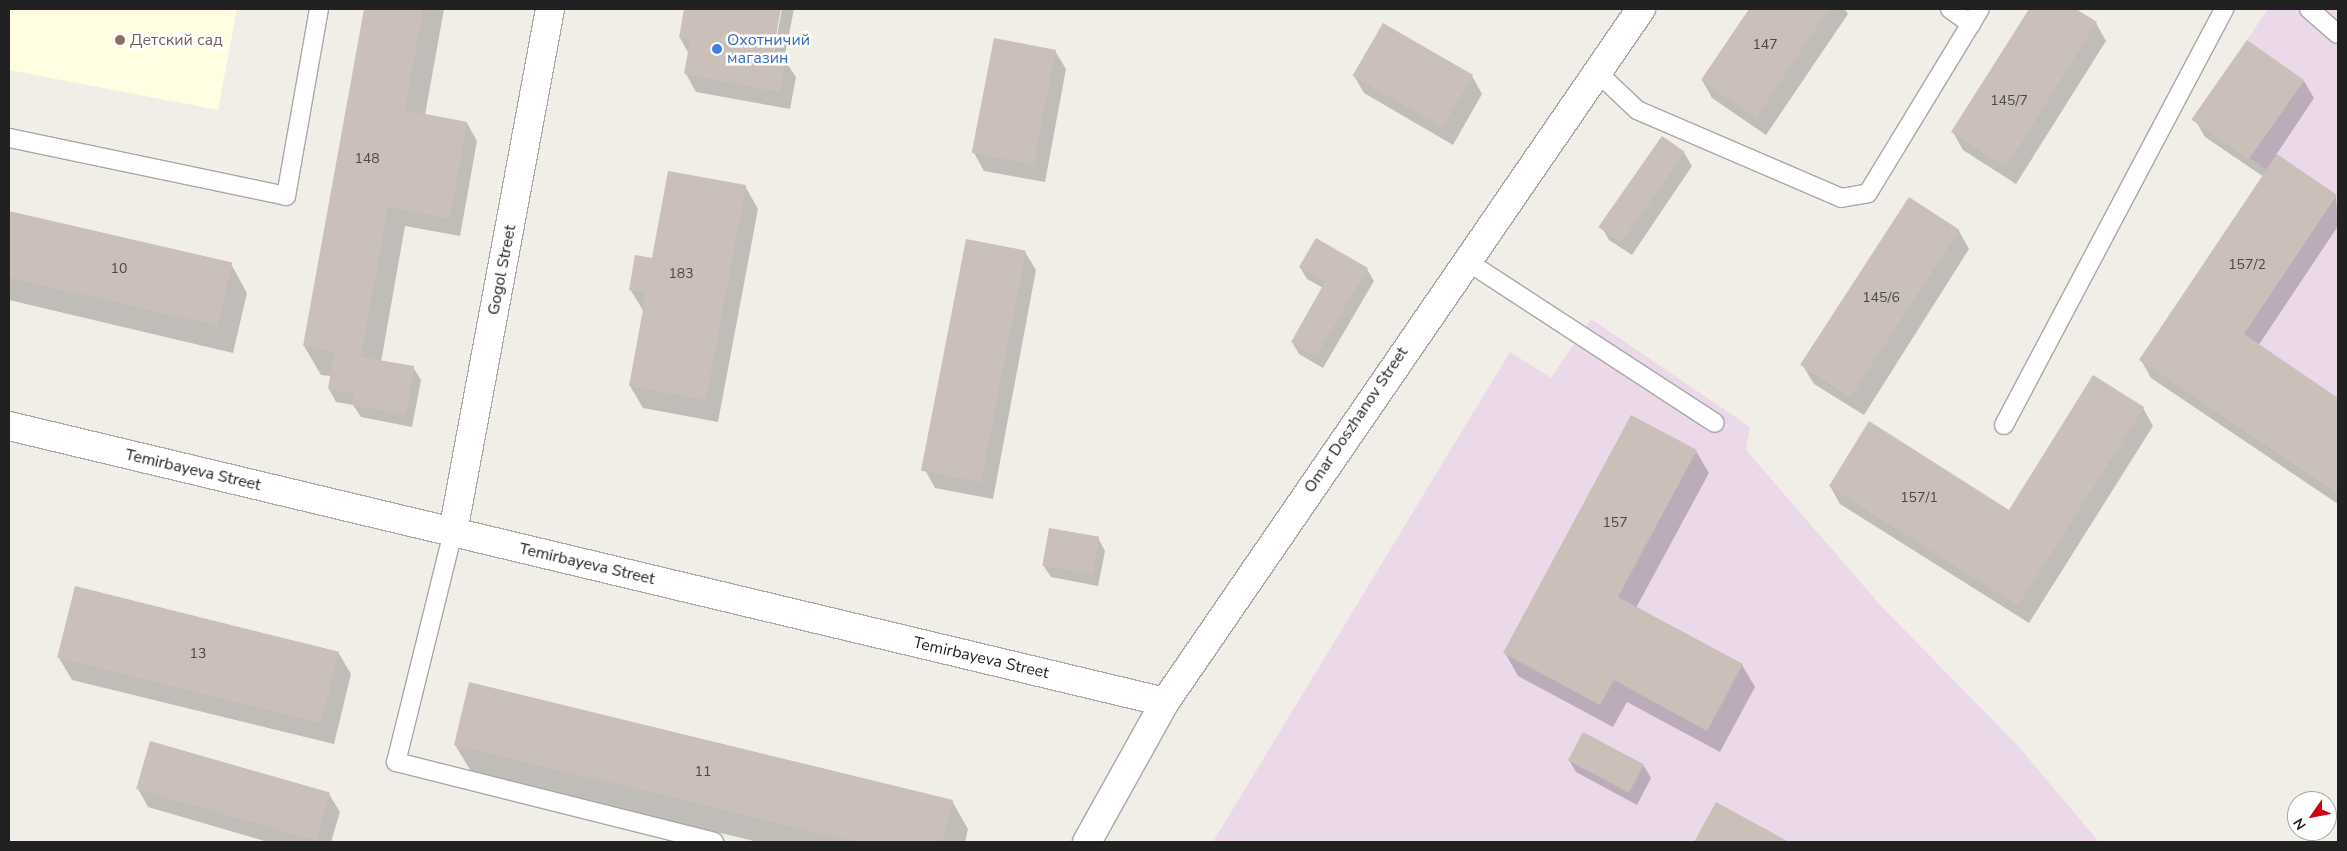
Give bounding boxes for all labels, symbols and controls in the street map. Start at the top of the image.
place label: Детский сад [130,30,223,50]
place label: Охотничий магазин [727,30,810,68]
marker: Детский сад [114,34,126,46]
house number: 147 [1752,37,1778,53]
marker: Охотничий магазин [711,43,723,55]
house number: 145/7 [1990,93,2028,109]
house number: 148 [354,151,380,167]
street label: Gogol Street [484,223,520,317]
house number: 157/2 [2228,257,2266,273]
house number: 10 [111,261,127,277]
house number: 183 [668,266,694,282]
house number: 145/6 [1862,290,1900,306]
street label: Omar Doszhanov Street [1300,344,1412,496]
street label: Temirbayeva Street [123,445,263,495]
house number: 157/1 [1900,490,1938,506]
house number: 157 [1602,515,1628,531]
street label: Temirbayeva Street [517,539,657,589]
street label: Temirbayeva Street [911,633,1051,683]
house number: 13 [190,646,206,662]
house number: 11 [695,764,711,780]
north arrow [2287,791,2337,841]
text: N [2289,814,2311,833]

